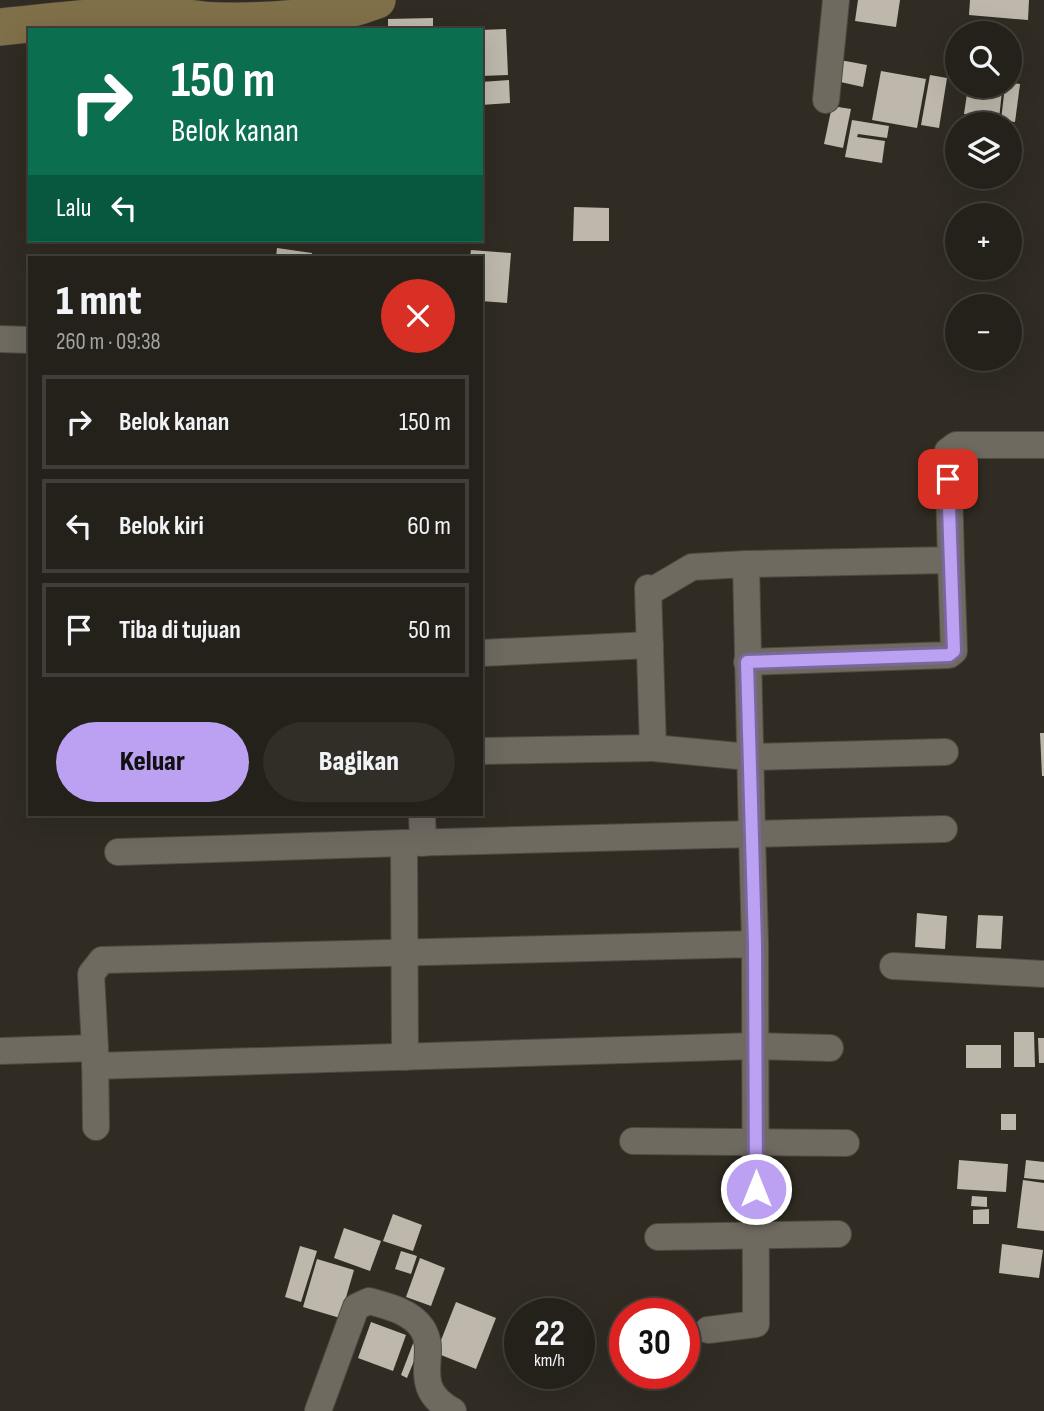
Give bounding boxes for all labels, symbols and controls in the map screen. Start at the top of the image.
map controls [945,21,1022,371]
button: search [945,21,1022,98]
text: 150 m [171,52,275,111]
icon: right [56,56,147,147]
text: Belok kanan [171,112,299,151]
button: layers [945,112,1022,189]
icon: left [105,189,143,227]
text: Lalu [56,193,91,224]
button: + [945,203,1022,280]
text: 1 mnt [56,276,141,327]
button: close [381,279,455,353]
button: − [945,294,1022,371]
text: 260 m · 09:38 [56,328,161,356]
icon: right [60,403,98,441]
text: Belok kanan [119,407,229,438]
text: 150 m [399,407,451,438]
pin [918,449,978,509]
icon: arrive [929,460,967,498]
icon: left [60,507,98,545]
text: Belok kiri [119,511,204,542]
text: 60 m [407,511,451,542]
icon: arrive [60,611,98,649]
text: Tiba di tujuan [119,615,241,646]
text: 50 m [408,615,451,646]
button: Keluar [56,722,249,802]
button: Bagikan [263,722,455,802]
position arrow [719,1152,793,1226]
speed limit sign: 30 [609,1298,700,1389]
text: 22 [534,1313,565,1356]
text: km/h [534,1350,565,1371]

